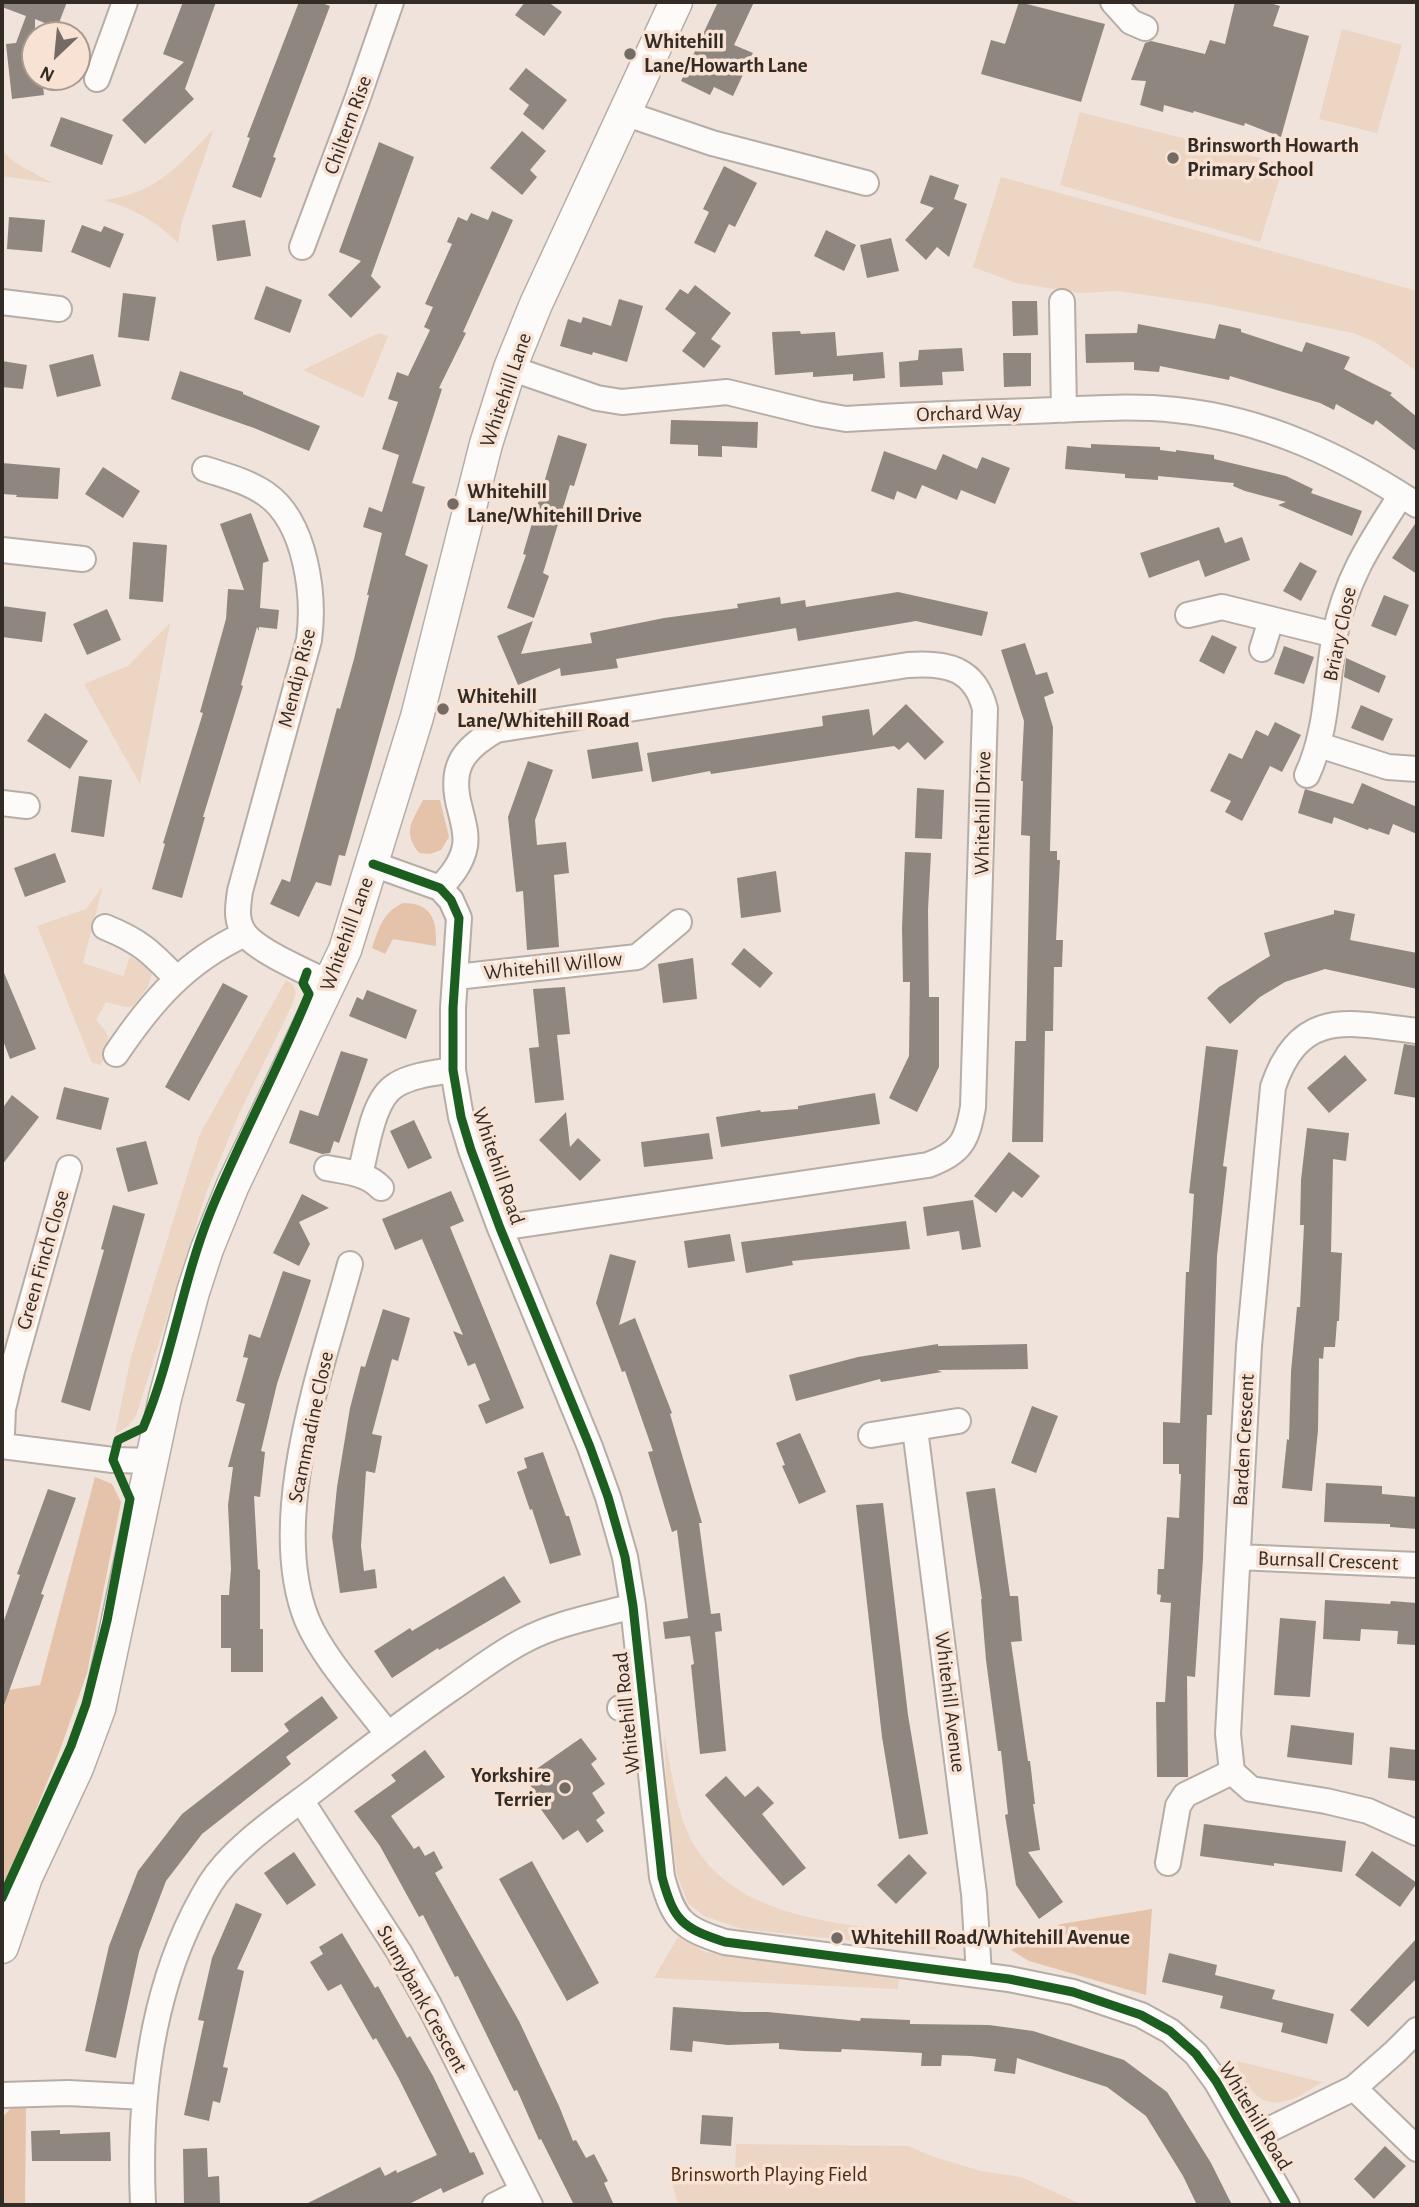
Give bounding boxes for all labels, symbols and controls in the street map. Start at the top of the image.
north arrow [21,21,91,91]
place label: Whitehill Lane/Howarth Lane [644,29,808,79]
marker: Whitehill Lane/Howarth Lane [622,46,638,62]
text: N [37,62,58,85]
street label: Chiltern Rise [318,72,378,178]
place label: Brinsworth Howarth Primary School [1187,133,1359,183]
marker: Brinsworth Howarth Primary School [1165,150,1181,166]
street label: Whitehill Lane [475,330,537,450]
street label: Orchard Way [916,399,1022,427]
place label: Whitehill Lane/Whitehill Drive [467,479,642,529]
marker: Whitehill Lane/Whitehill Drive [445,496,461,512]
street label: Briary Close [1318,585,1362,683]
street label: Mendip Rise [273,626,321,730]
place label: Whitehill Lane/Whitehill Road [457,684,630,734]
marker: Whitehill Lane/Whitehill Road [435,701,451,717]
street label: Whitehill Drive [969,751,997,875]
street label: Whitehill Lane [315,874,379,994]
street label: Whitehill Willow [483,946,623,986]
street label: Whitehill Road [466,1104,530,1228]
street label: Green Finch Close [11,1187,75,1333]
street label: Scammadine Close [283,1349,339,1505]
street label: Barden Crescent [1228,1373,1260,1507]
street label: Burnsall Crescent [1257,1546,1399,1576]
street label: Whitehill Avenue [929,1630,971,1774]
street label: Whitehill Road [608,1651,646,1775]
place label: Yorkshire Terrier [471,1763,551,1813]
marker: Yorkshire Terrier [557,1780,573,1796]
street label: Sunnybank Crescent [371,1921,473,2077]
place label: Whitehill Road/Whitehill Avenue [851,1925,1130,1951]
marker: Whitehill Road/Whitehill Avenue [829,1930,845,1946]
street label: Whitehill Road [1213,2057,1297,2175]
park label: Brinsworth Playing Field [670,2162,868,2188]

